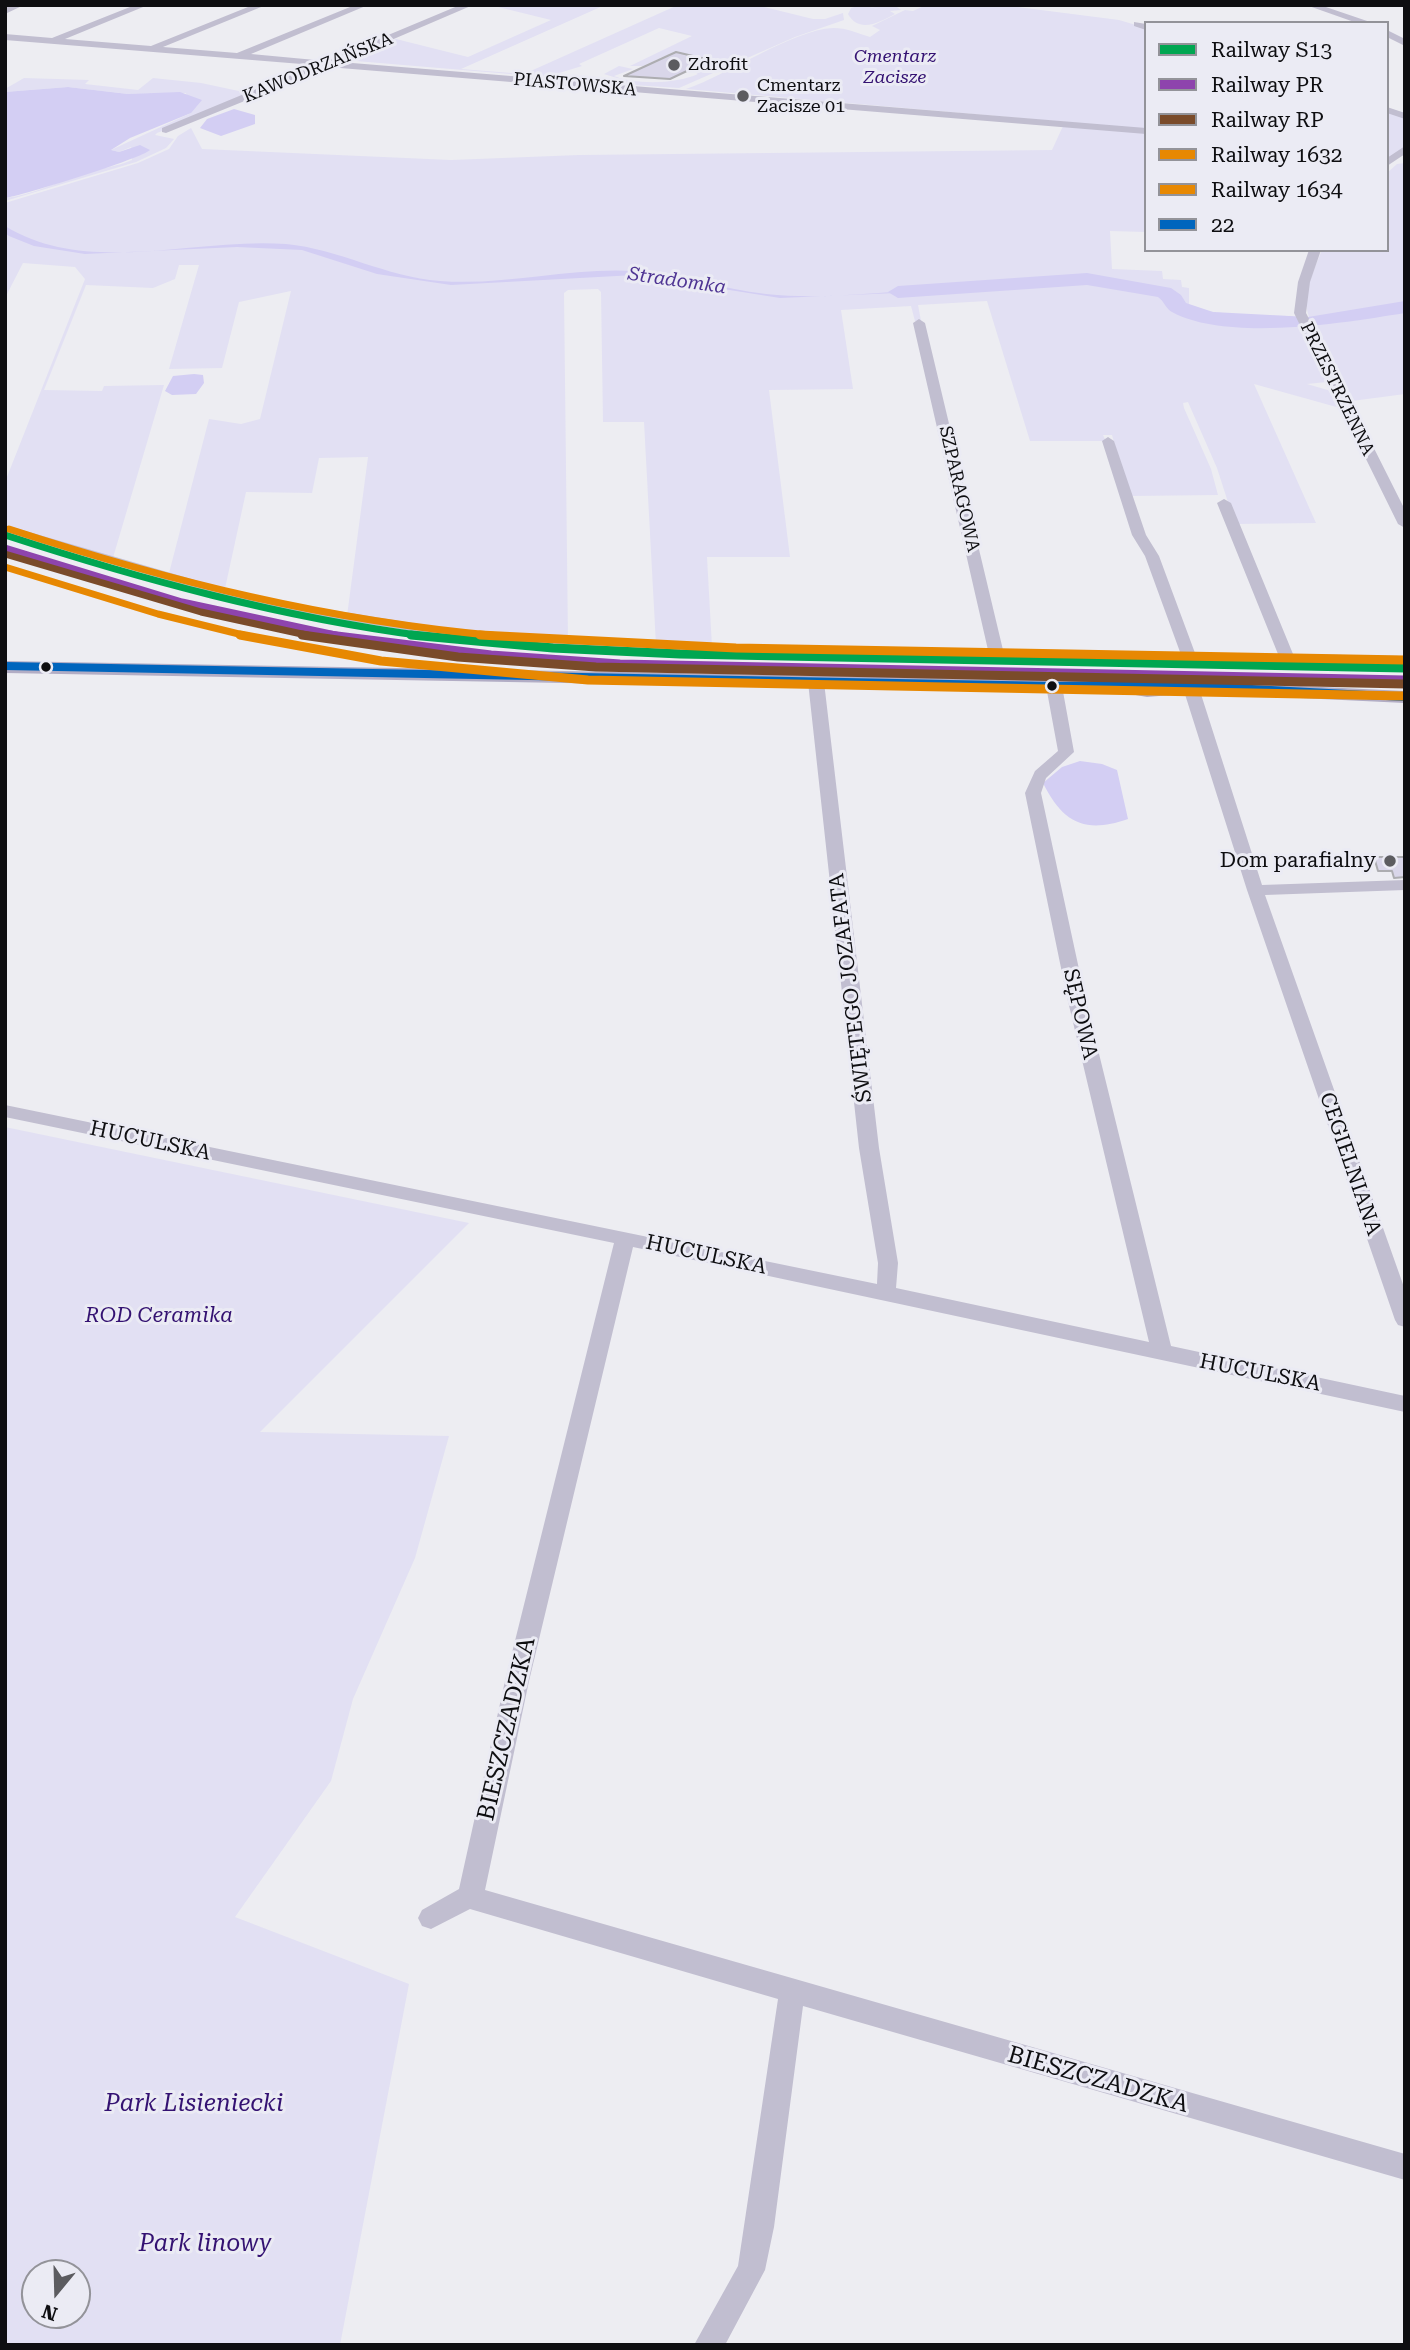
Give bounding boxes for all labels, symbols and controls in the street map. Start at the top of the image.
legend [1144,21,1389,252]
street label: KAWODRZAŃSKA [240,28,396,108]
text: Railway S13 [1211,38,1332,62]
park label: Cmentarz Zacisze [854,46,936,88]
place label: Zdrofit [688,54,748,76]
marker: Zdrofit [666,57,682,73]
street label: PIASTOWSKA [513,69,637,101]
text: Railway PR [1211,73,1324,97]
place label: Cmentarz Zacisze 01 [757,75,845,118]
marker: Cmentarz Zacisze 01 [735,88,751,104]
text: Railway RP [1211,108,1324,132]
text: Railway 1632 [1211,143,1343,167]
text: Railway 1634 [1211,178,1343,202]
text: 22 [1211,213,1235,237]
water label: Stradomka [627,263,727,299]
street label: PRZESTRZENNA [1295,319,1379,459]
street label: SZPARAGOWA [934,424,984,554]
unlabelled marker [39,660,53,674]
unlabelled marker [1045,679,1059,693]
place label: Dom parafialny [1220,848,1376,874]
marker: Dom parafialny [1382,853,1398,869]
street label: ŚWIĘTEGO JOZAFATA [824,872,878,1104]
street label: SĘPOWA [1057,966,1103,1062]
street label: CEGIELNIANA [1314,1089,1386,1239]
street label: HUCULSKA [87,1116,213,1166]
street label: HUCULSKA [643,1230,769,1280]
park label: ROD Ceramika [85,1303,233,1329]
street label: HUCULSKA [1197,1349,1323,1397]
street label: BIESZCZADZKA [472,1635,542,1823]
street label: BIESZCZADZKA [1004,2040,1192,2120]
park label: Park Lisieniecki [105,2090,283,2118]
park label: Park linowy [139,2230,271,2258]
north arrow [21,2259,91,2329]
text: N [39,2299,60,2326]

